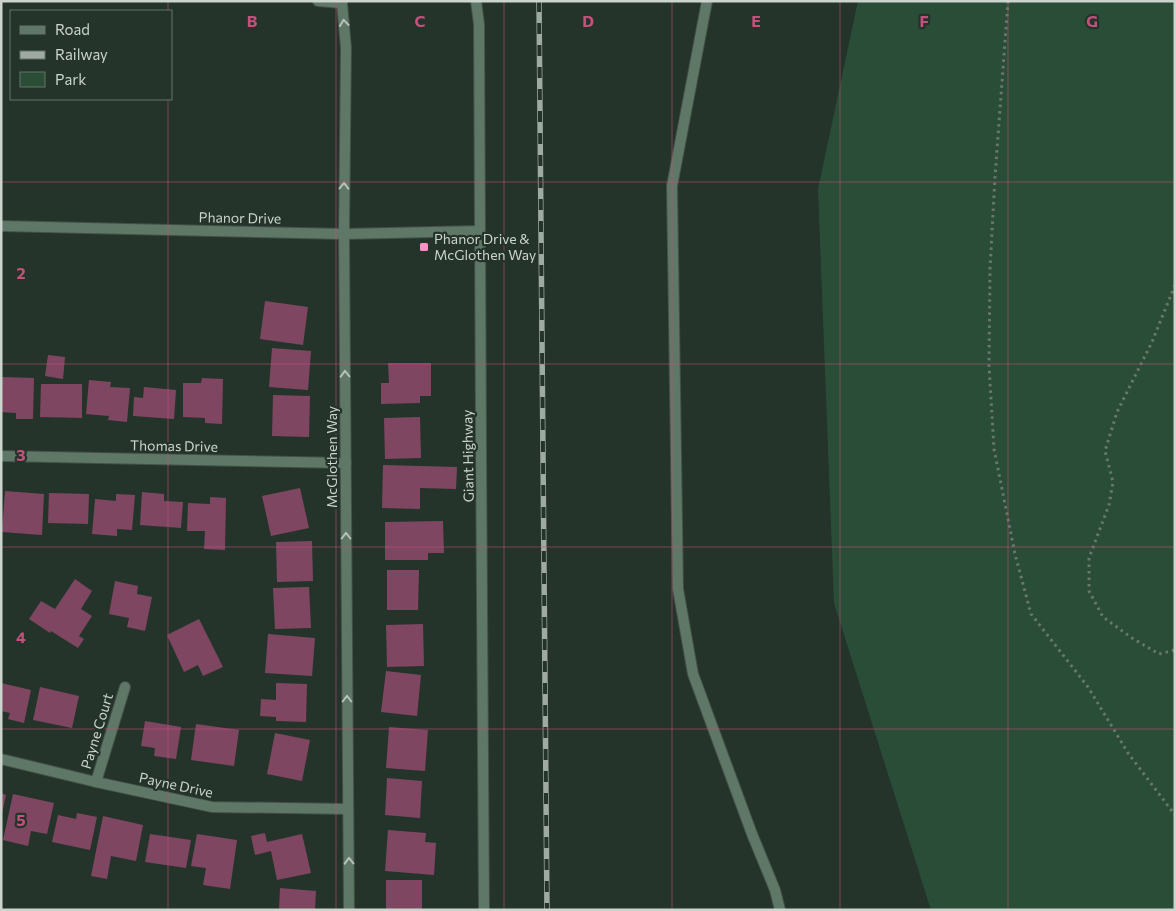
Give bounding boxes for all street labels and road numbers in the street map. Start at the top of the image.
street label: Phanor Drive [199,208,281,227]
street label: McGlothen Way [323,406,340,508]
street label: Giant Highway [458,410,477,502]
street label: Thomas Drive [130,436,218,455]
street label: Payne Court [77,691,116,771]
street label: Payne Drive [138,768,215,801]

